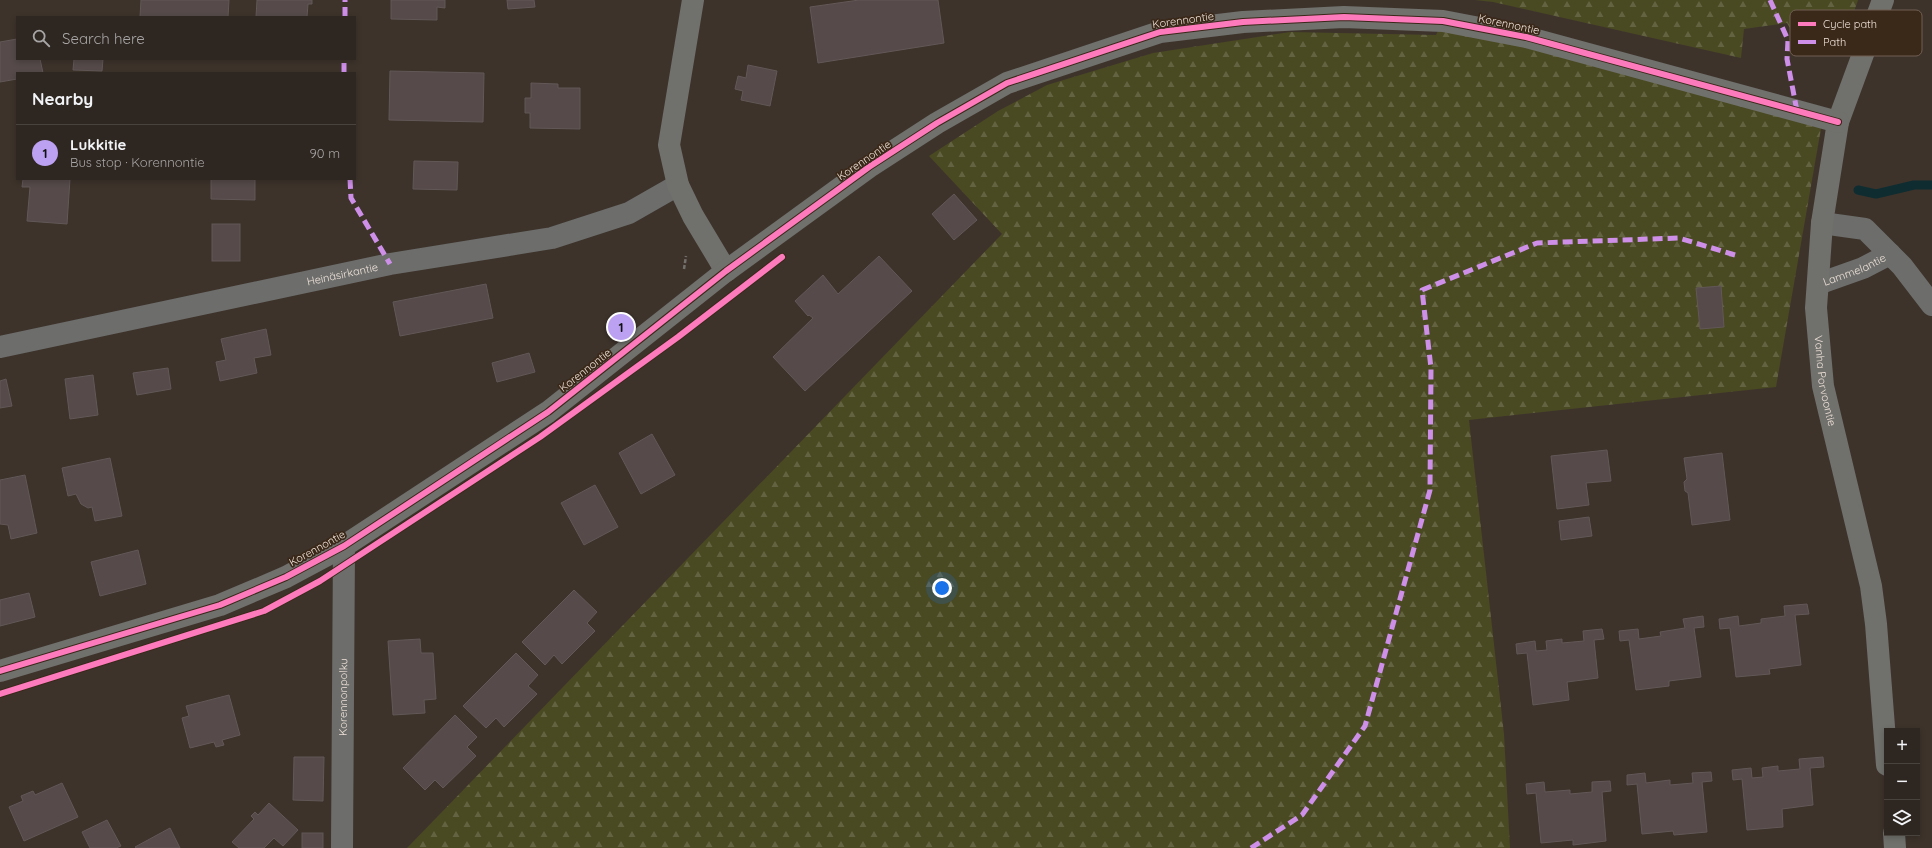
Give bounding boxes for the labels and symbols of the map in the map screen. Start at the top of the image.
street label: Korennontie [1151,9,1215,31]
legend [1790,10,1922,56]
street label: Korennontie [1477,11,1541,37]
text: Cycle path [1823,17,1877,31]
text: Path [1823,35,1846,49]
street label: Korennontie [834,137,894,183]
street label: Lammelantie [1821,250,1888,289]
street label: Heinäsirkantie [305,260,379,289]
pin: 1 [608,312,634,342]
street label: Vanha Porvoontie [1811,335,1839,428]
street label: Korennontie [556,345,614,395]
street label: Korennontie [286,527,348,569]
your location [932,578,952,598]
street label: Korennonpolku [336,658,350,736]

